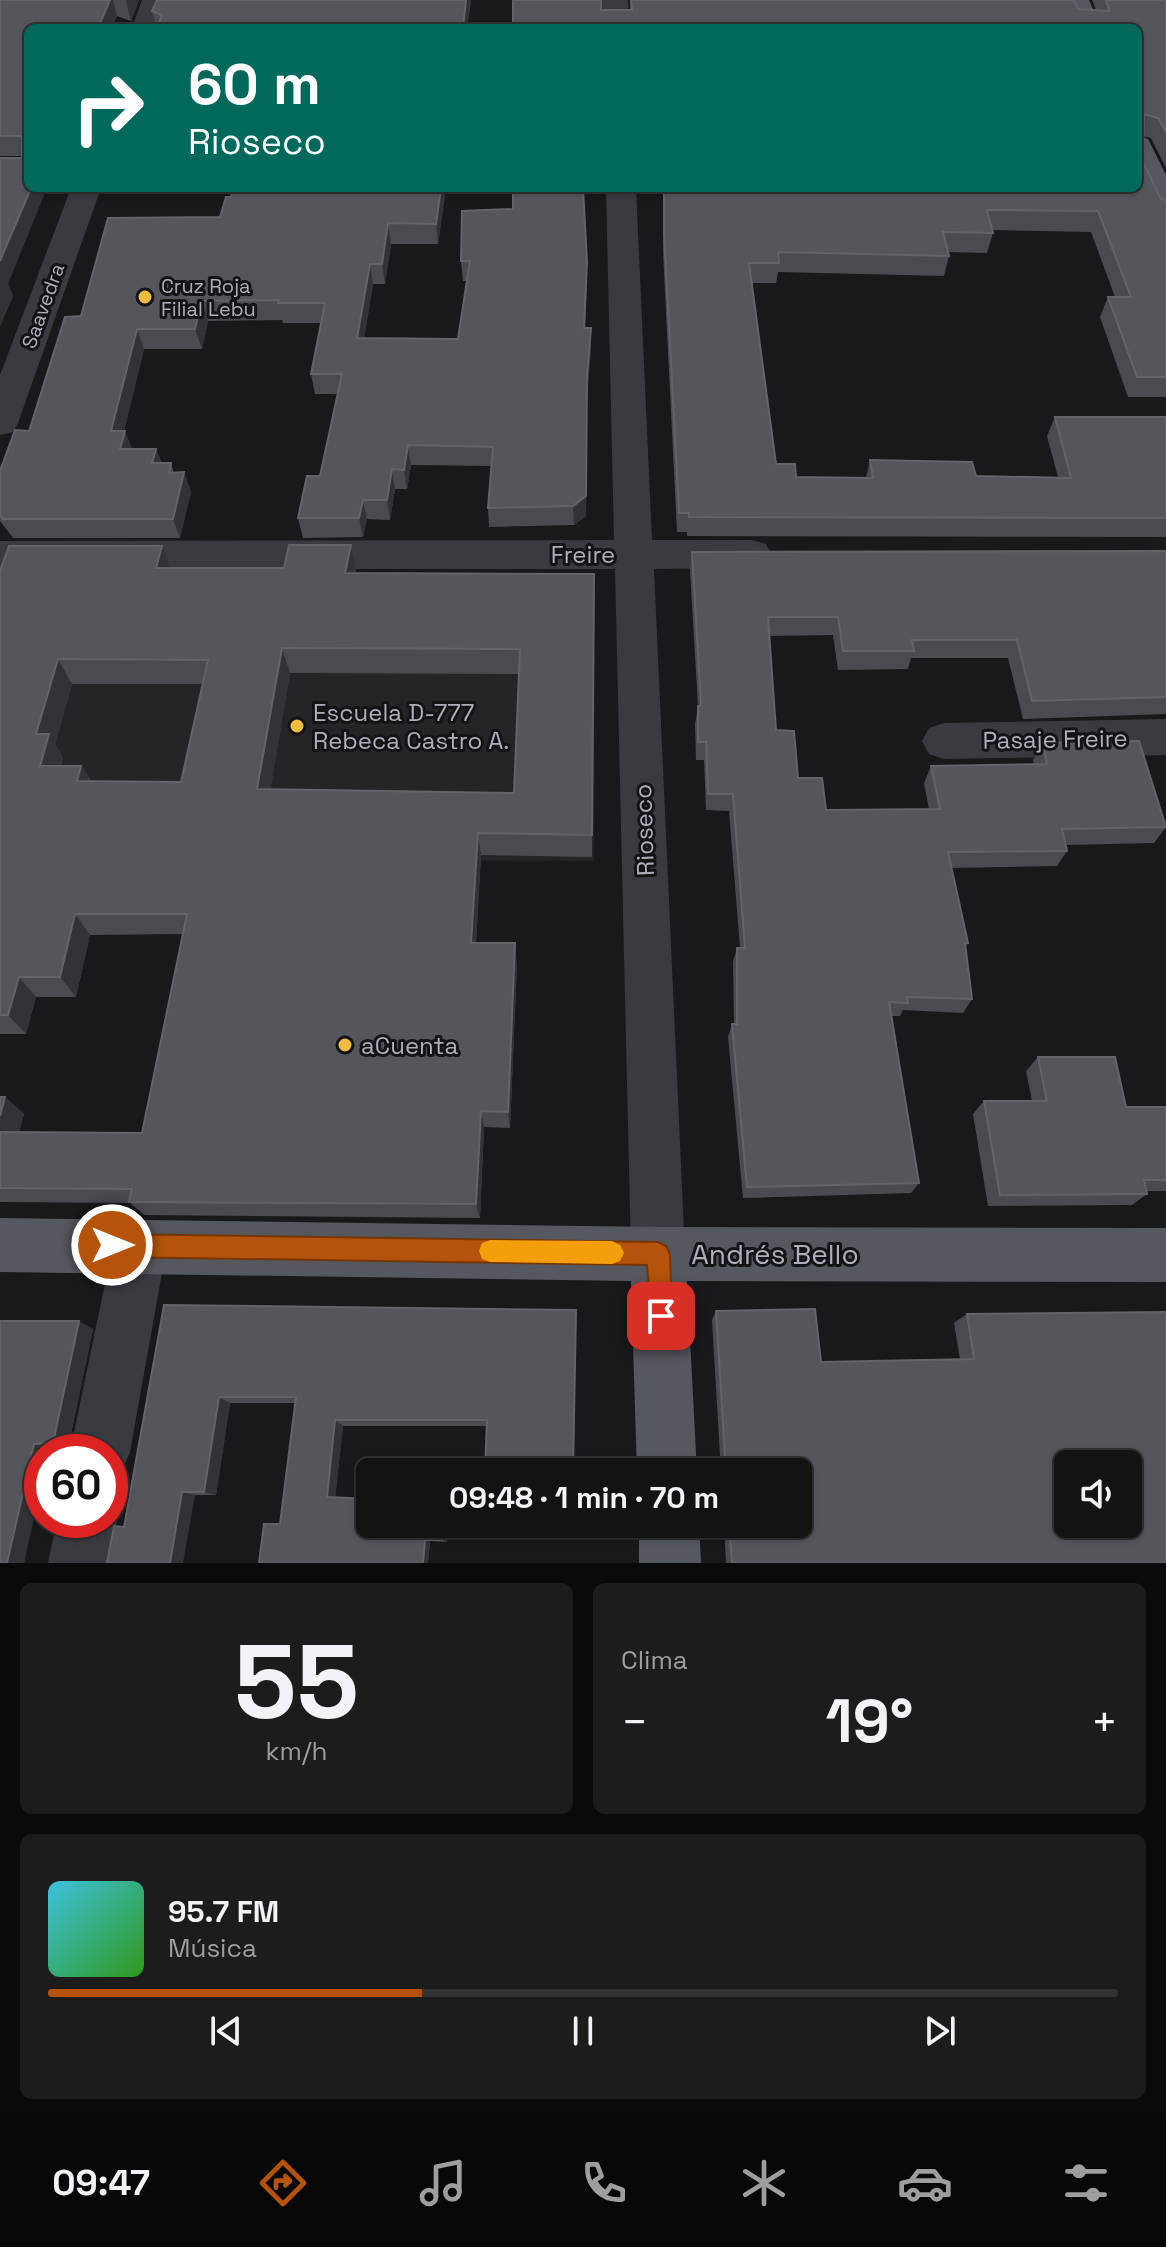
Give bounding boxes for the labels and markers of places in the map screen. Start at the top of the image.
place label: Cruz Roja Filial Lebu [161,273,256,322]
marker: Cruz Roja Filial Lebu [136,288,154,306]
place label: Escuela D-777 Rebeca Castro A. [313,697,509,756]
marker: Escuela D-777 Rebeca Castro A. [288,717,306,735]
place label: aCuenta [361,1030,458,1061]
marker: aCuenta [336,1036,354,1054]
pin [627,1282,695,1350]

